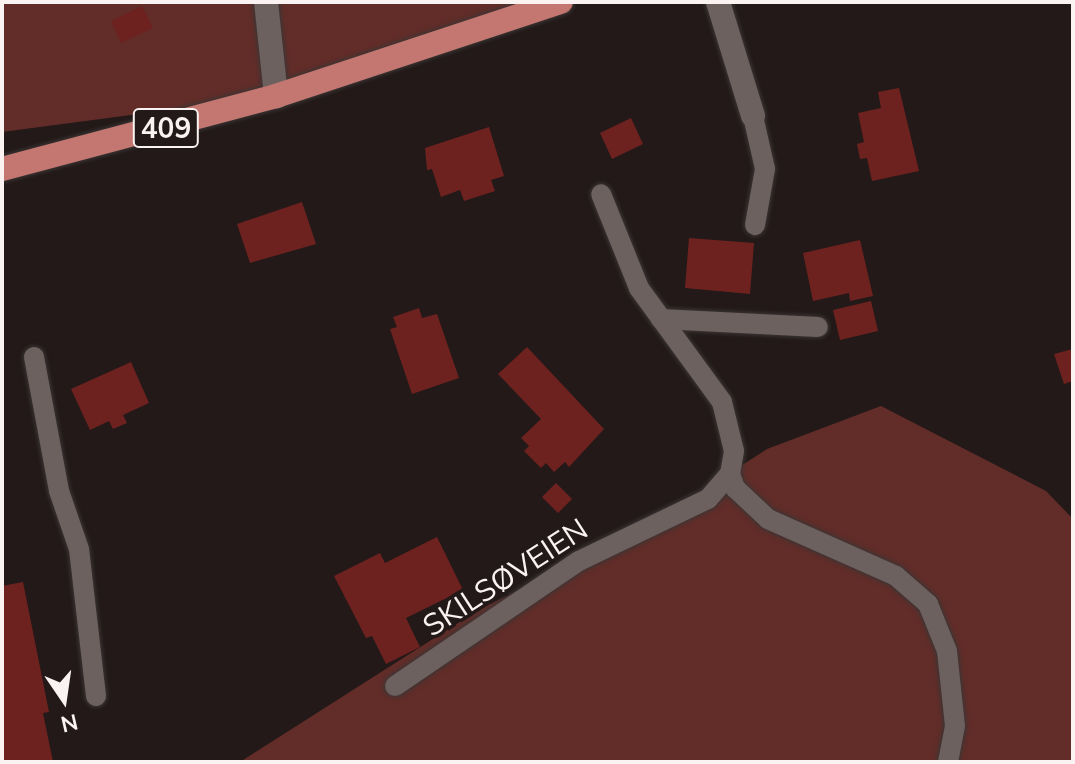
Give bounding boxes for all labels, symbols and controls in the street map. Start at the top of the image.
road number: 409 [132,104,200,152]
street label: SKILSØVEIEN [416,510,594,644]
north arrow [24,660,104,740]
text: N [58,708,81,739]

